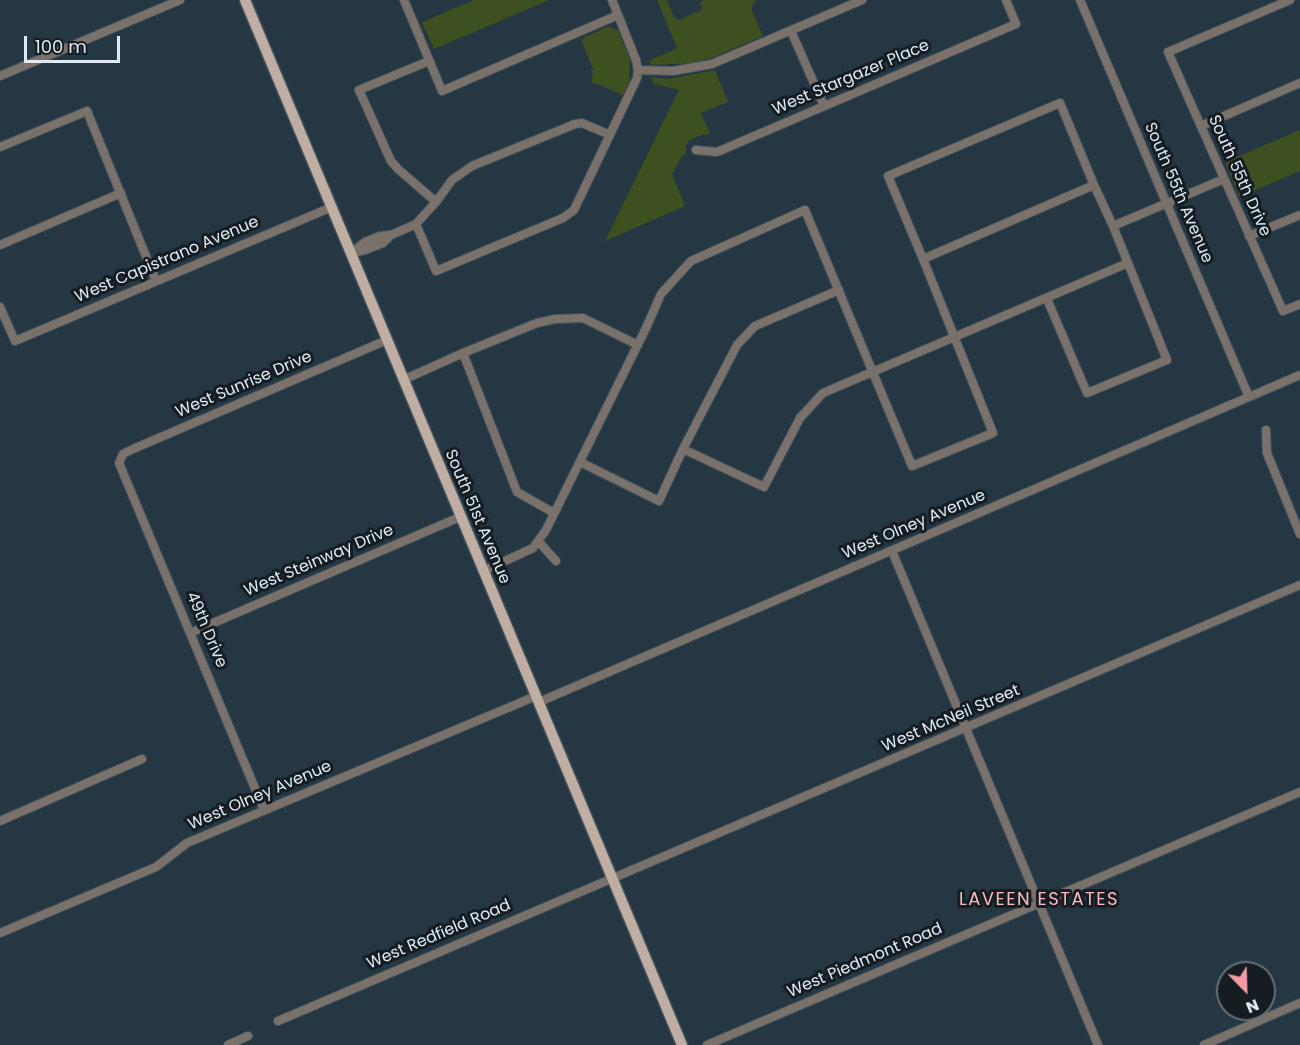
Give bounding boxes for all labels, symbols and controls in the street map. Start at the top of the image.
scale bar [27,24,123,62]
text: 100 m [35,34,87,59]
street label: West Stargazer Place [770,36,932,120]
street label: South 55th Drive [1204,112,1274,240]
street label: South 55th Avenue [1140,120,1216,266]
street label: West Capistrano Avenue [72,213,262,307]
street label: West Sunrise Drive [173,348,315,422]
street label: South 51st Avenue [440,447,514,587]
street label: West Olney Avenue [839,486,989,564]
street label: West Steinway Drive [241,521,397,601]
street label: 49th Drive [181,589,231,671]
street label: West McNeil Street [879,681,1023,757]
street label: West Olney Avenue [185,757,335,835]
district label: LAVEEN ESTATES [959,889,1119,911]
street label: West Redfield Road [364,896,514,974]
street label: West Piedmont Road [785,920,945,1002]
north arrow [1216,961,1276,1021]
text: N [1242,993,1262,1019]

